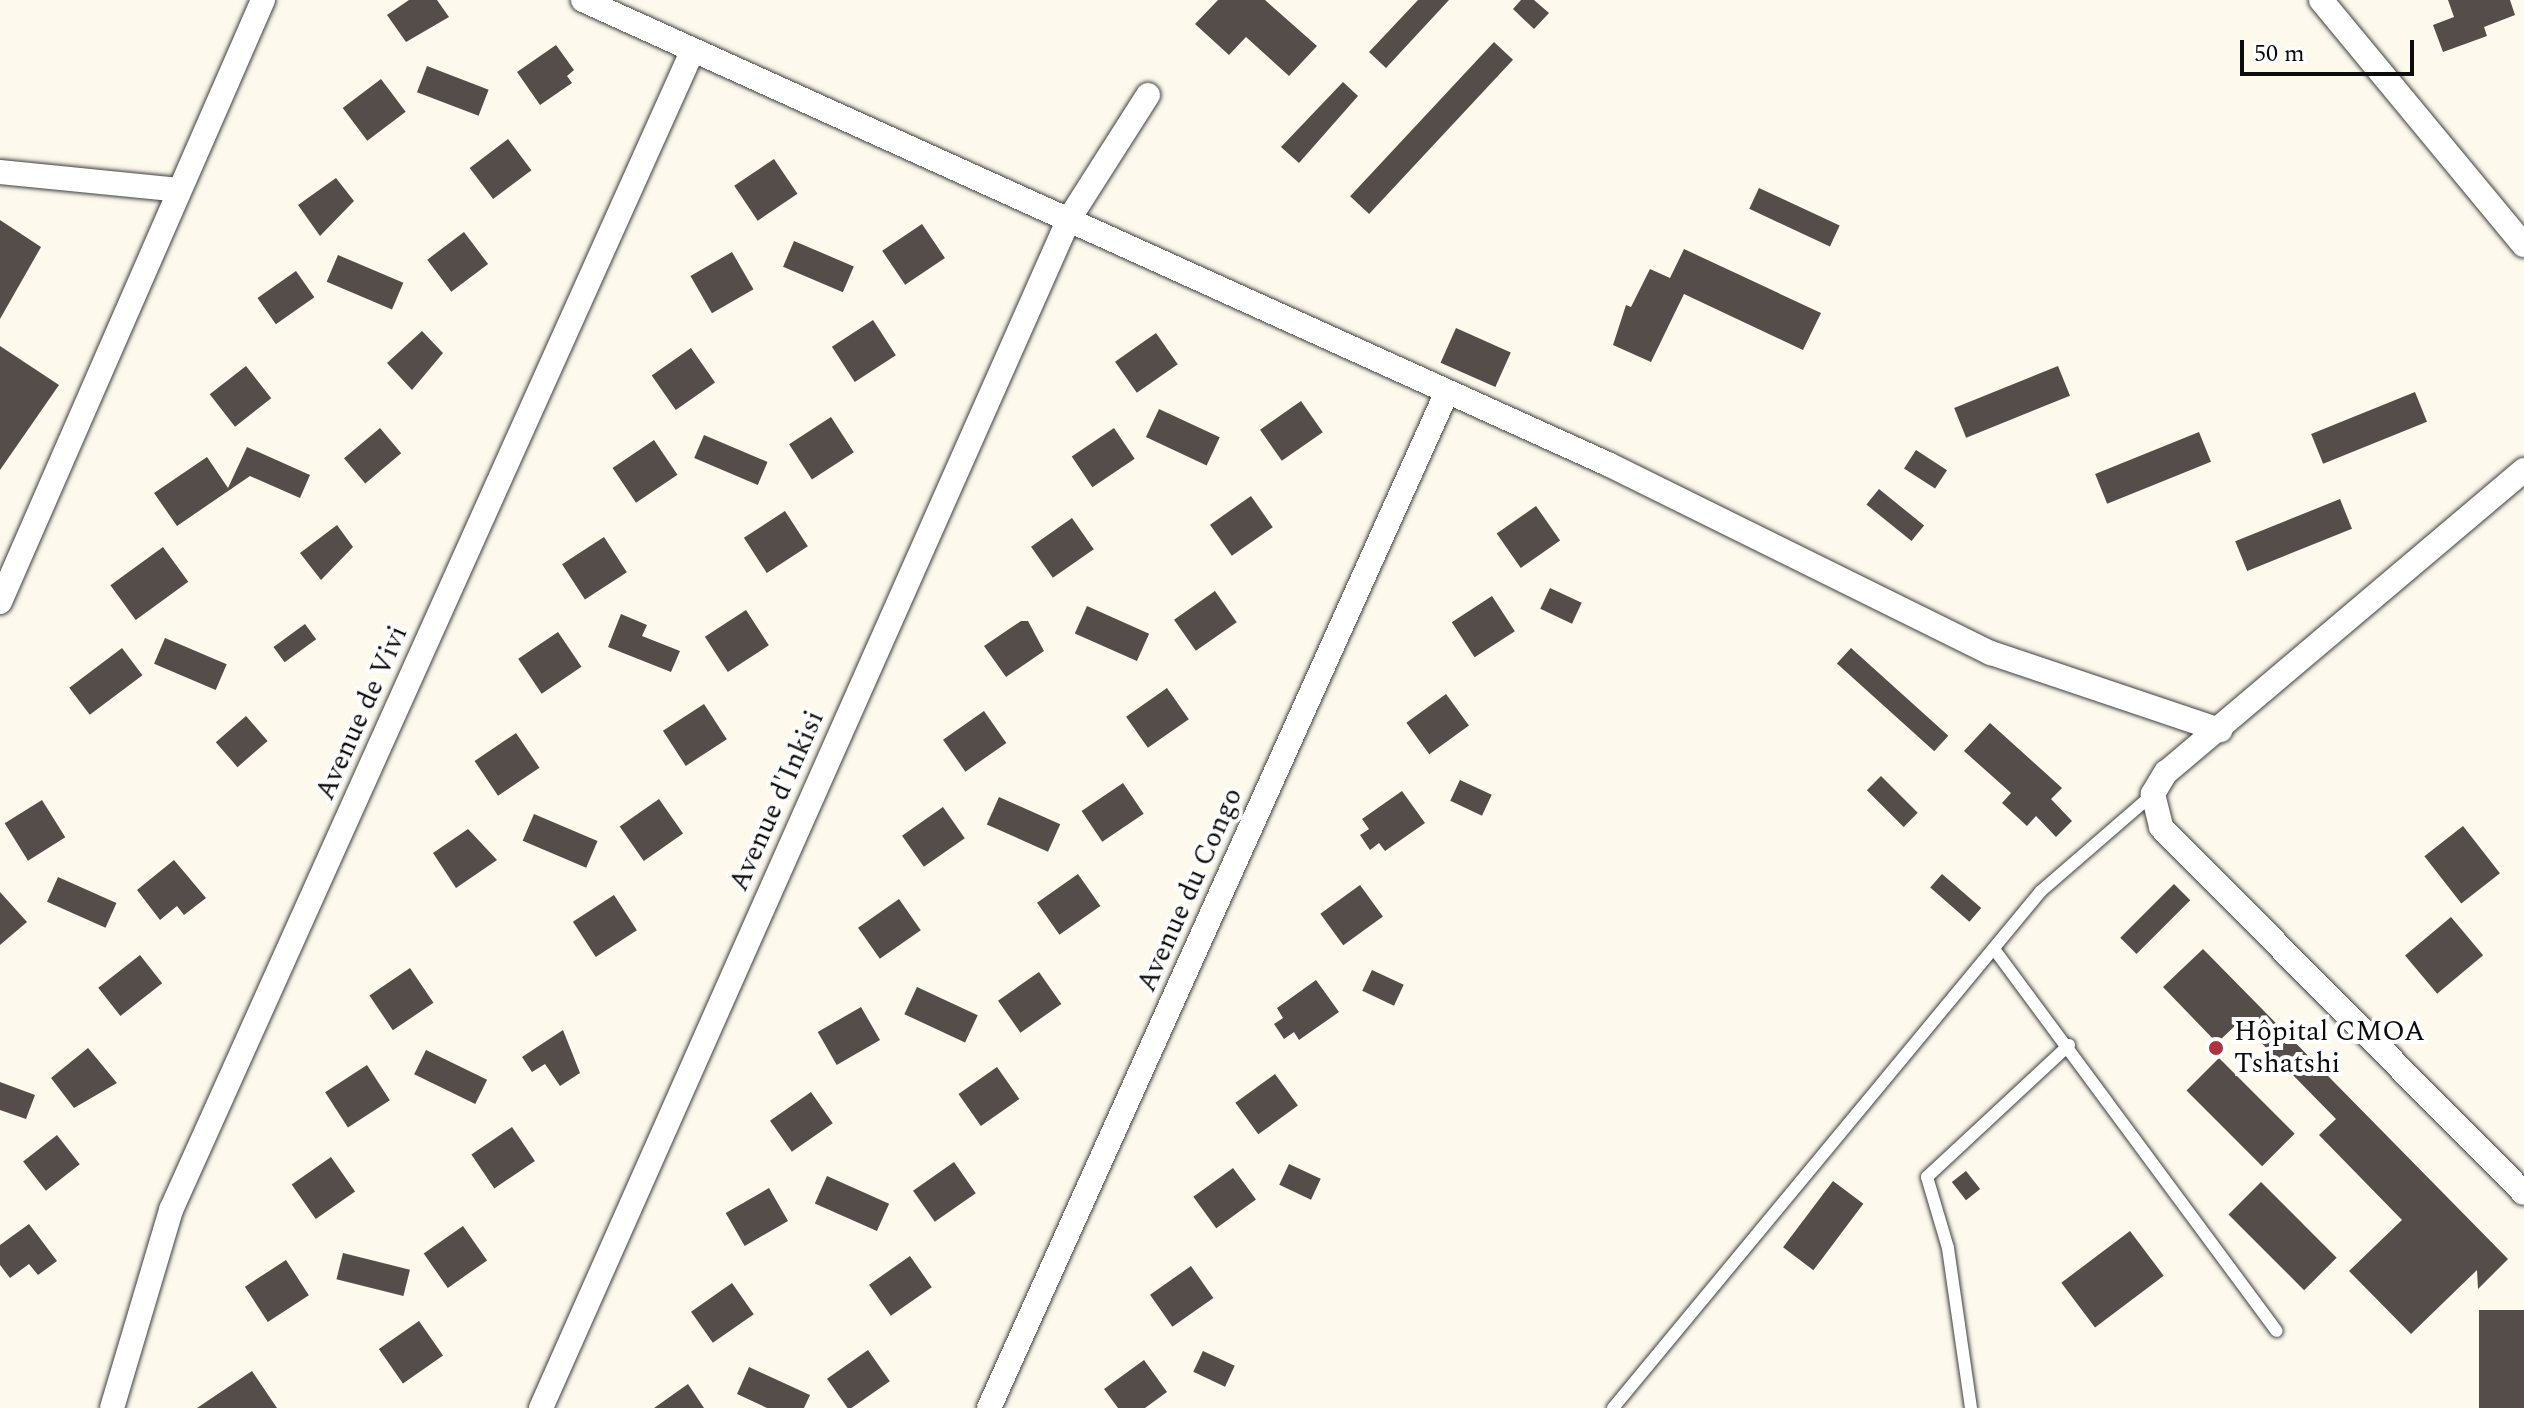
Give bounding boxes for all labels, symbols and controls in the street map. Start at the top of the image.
scale bar [2244,24,2418,74]
text: 50 m [2254,36,2305,72]
street label: Avenue de Vivi [309,621,415,805]
street label: Avenue d'Inkisi [722,706,832,896]
street label: Avenue du Congo [1130,783,1250,997]
place label: Hôpital CMOA Tshatshi [2234,1015,2425,1081]
marker: Hôpital CMOA Tshatshi [2205,1037,2227,1059]

